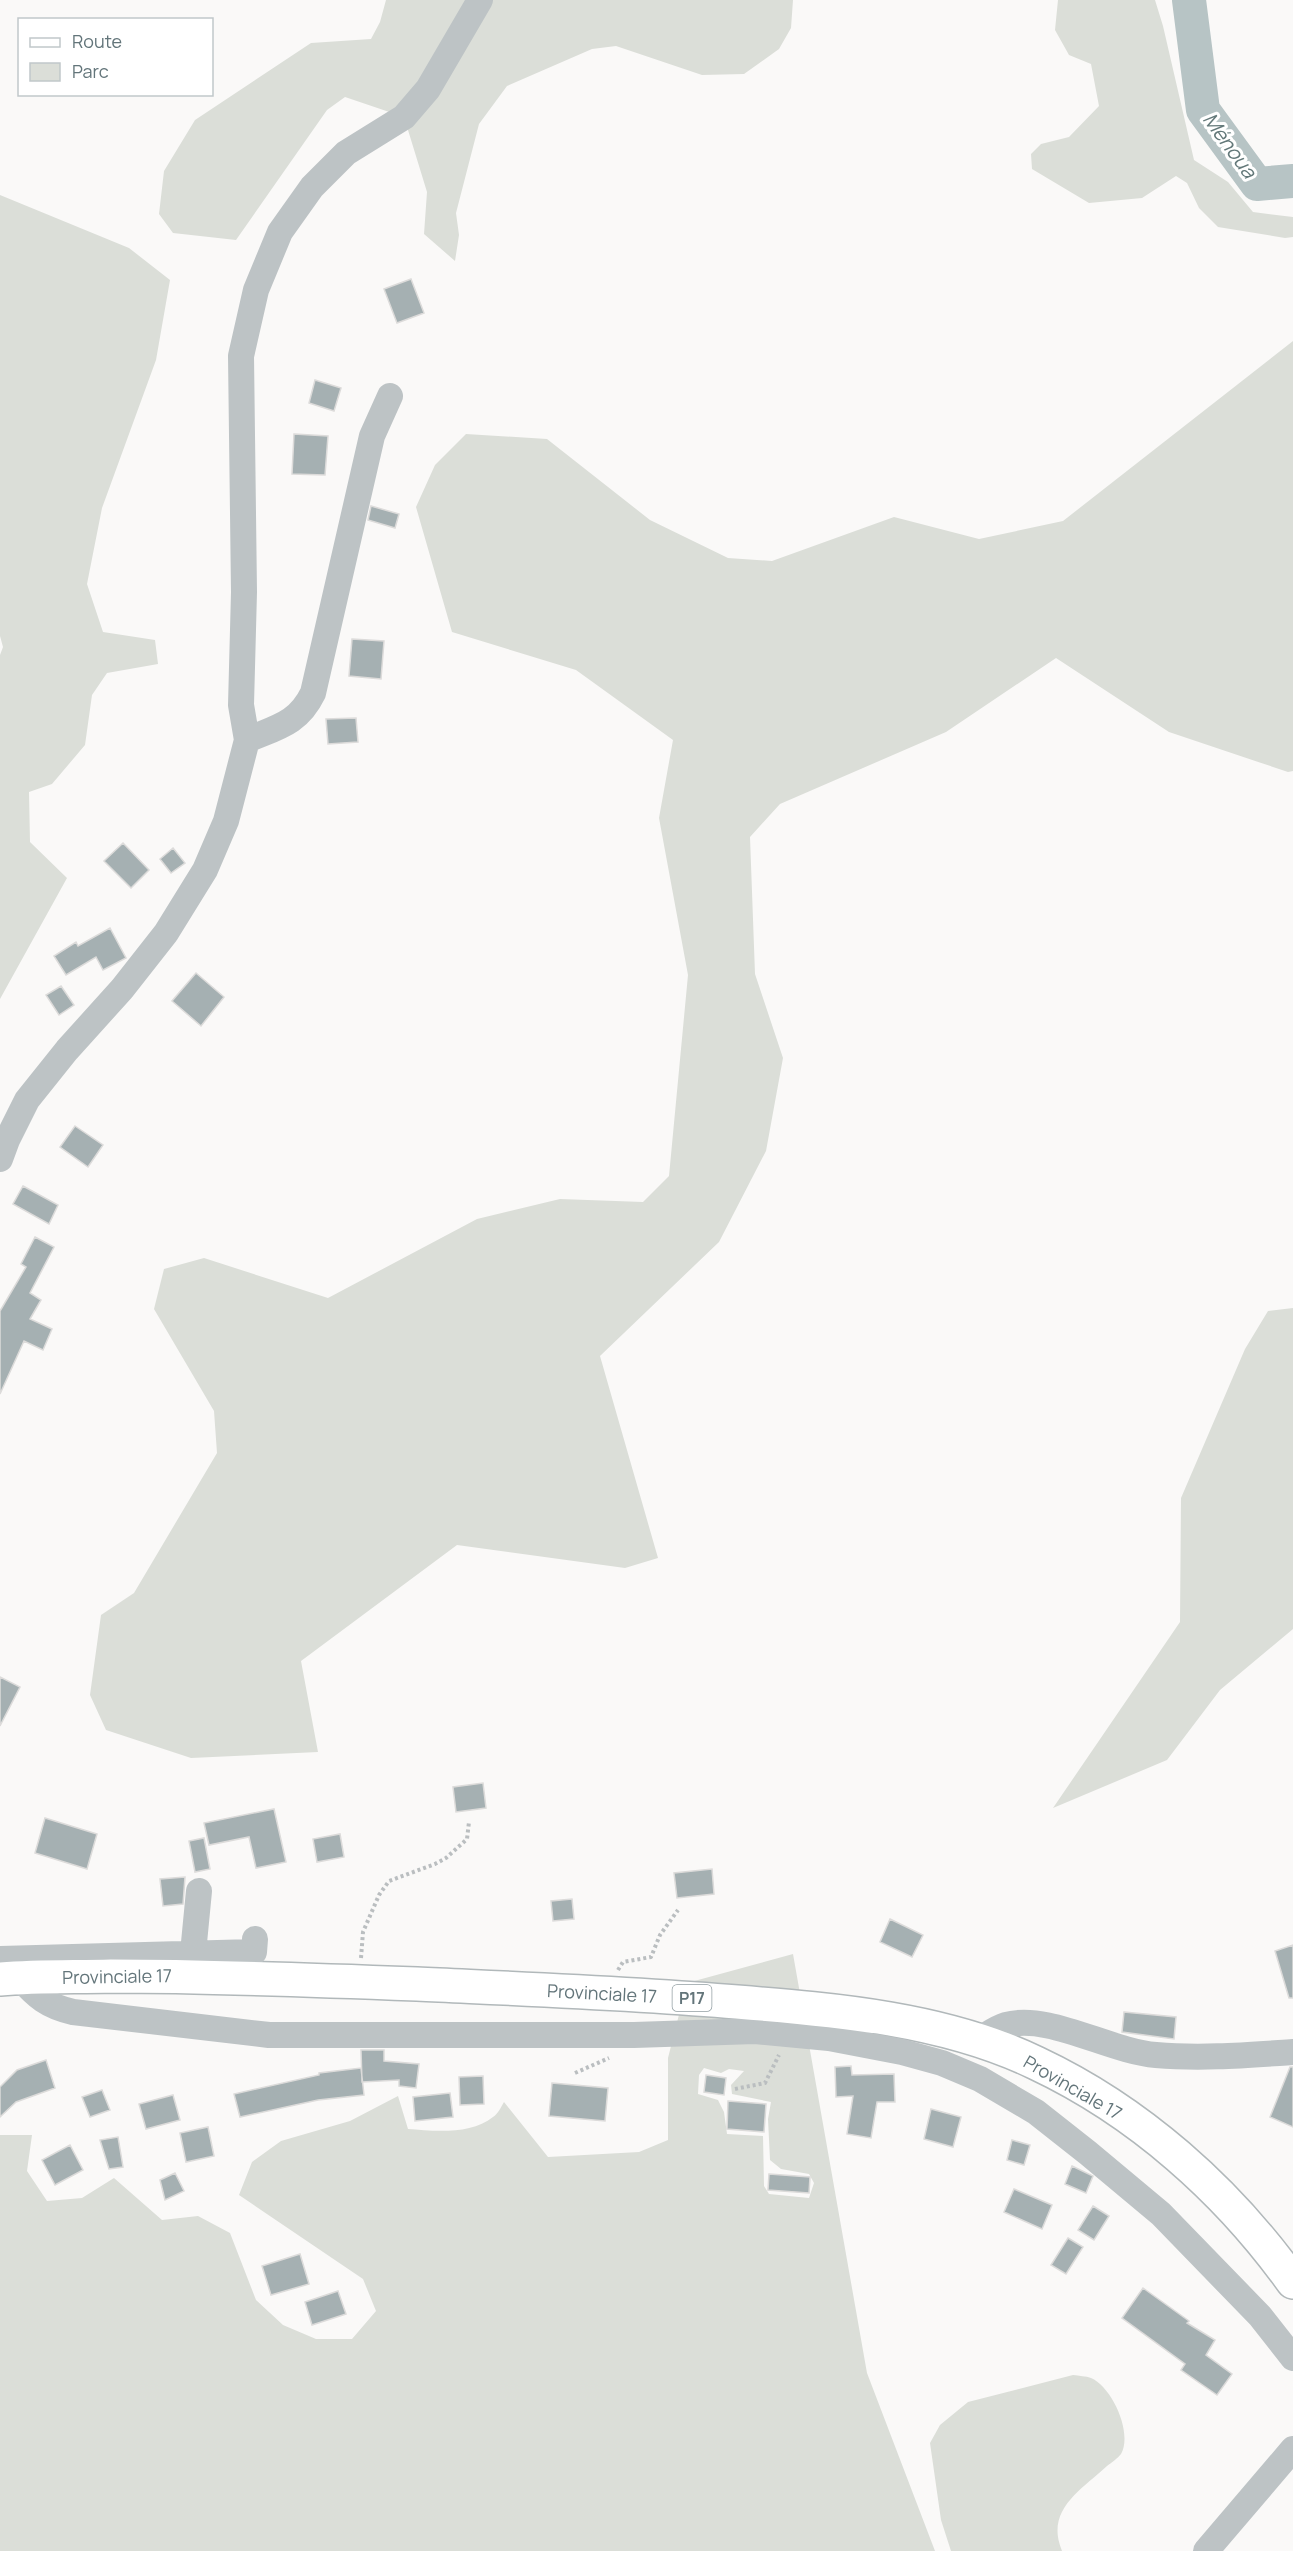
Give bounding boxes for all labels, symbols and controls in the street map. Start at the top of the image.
legend [18,18,213,96]
text: Route [72,29,122,53]
text: Parc [72,59,109,83]
water label: Ménoua [1197,107,1263,184]
street label: Provinciale 17 [62,1963,172,1989]
street label: Provinciale 17 [547,1978,657,2008]
road number: P17 [672,1985,712,2011]
street label: Provinciale 17 [1019,2049,1127,2125]

